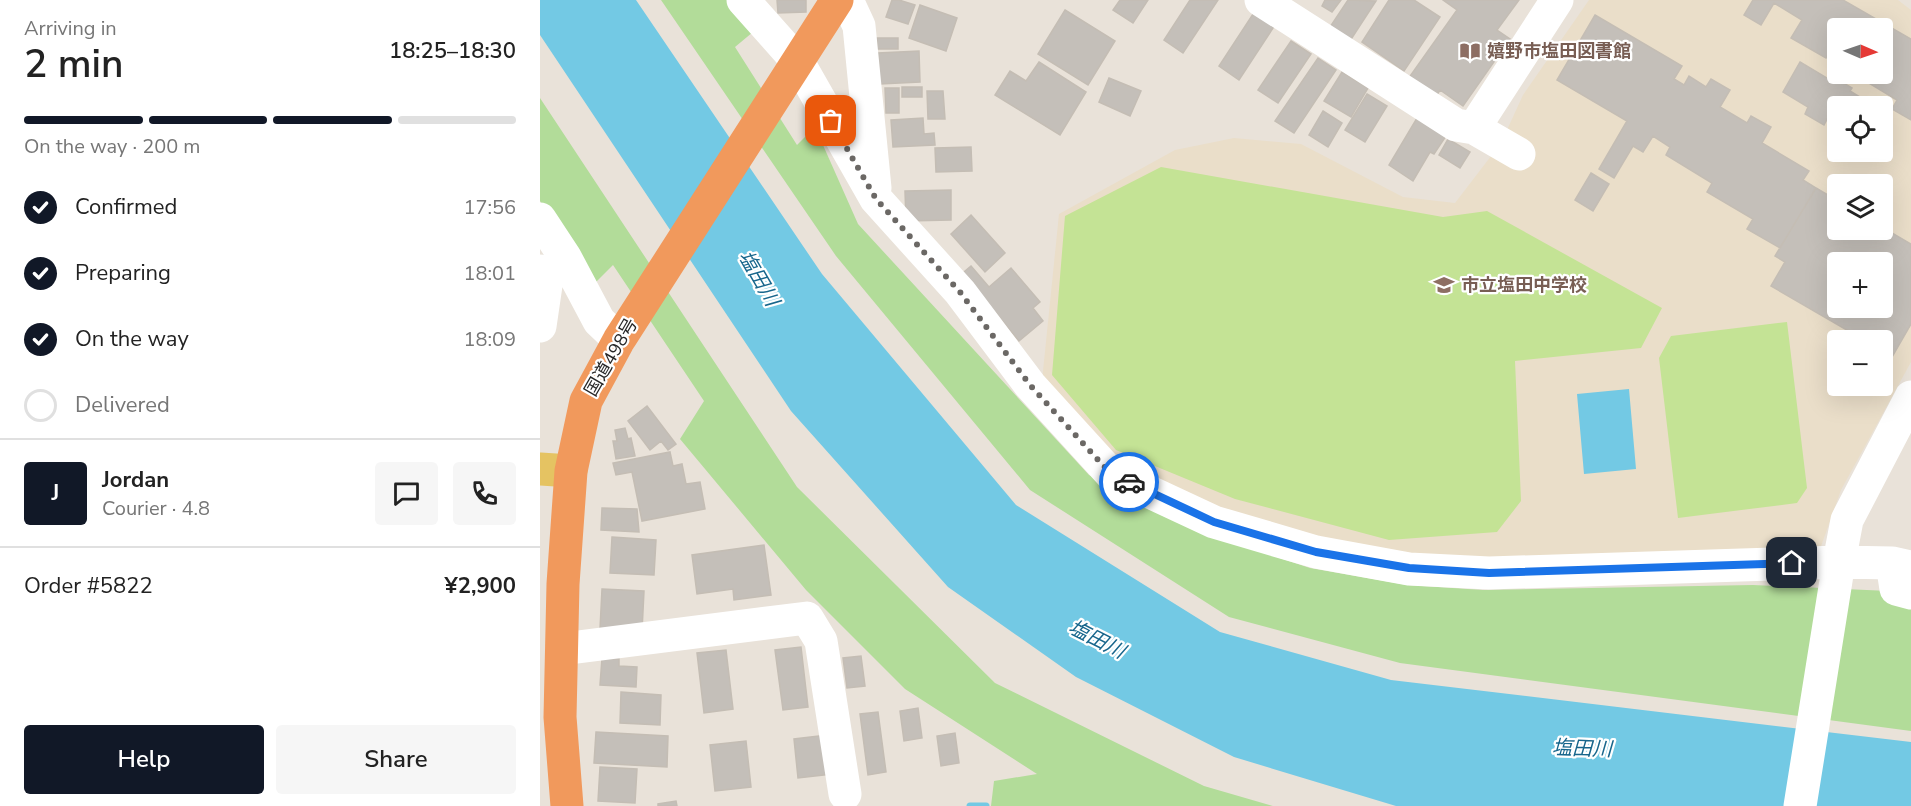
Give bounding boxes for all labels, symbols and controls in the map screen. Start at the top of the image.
text: Arriving in [24,15,117,42]
north arrow [1827,18,1893,84]
map controls [1827,18,1893,396]
text: 18:25–18:30 [389,36,516,66]
text: 2 min [24,38,123,91]
library icon: 嬉野市塩田図書館 [1458,39,1482,63]
place label: 嬉野市塩田図書館 [1487,39,1631,63]
pin [805,95,856,146]
button: locate [1827,96,1893,162]
icon: bag [814,104,847,137]
text: On the way · 200 m [24,133,200,160]
button: layers [1827,174,1893,240]
icon: check [24,191,57,224]
text: Confirmed [75,192,177,222]
text: 17:56 [463,194,516,221]
water label: 塩田川 [732,246,786,313]
button: + [1827,252,1893,318]
icon: check [24,257,57,290]
text: Preparing [75,258,171,288]
text: 18:01 [463,260,516,287]
school or university icon: 市立塩田中学校 [1432,273,1456,297]
place label: 市立塩田中学校 [1461,273,1587,297]
street label: 国道498号 [579,314,643,400]
icon: check [24,323,57,356]
text: On the way [75,324,189,354]
text: 18:09 [463,326,516,353]
button: − [1827,330,1893,396]
text: Delivered [75,390,170,420]
courier [1099,452,1159,512]
button: chat [375,462,438,525]
button: phone [453,462,516,525]
text: Jordan [102,465,169,495]
icon: car [1113,466,1146,499]
text: J [52,478,59,508]
text: Courier · 4.8 [102,495,210,522]
pin [1766,537,1817,588]
icon: home [1775,546,1808,579]
text: Order #5822 [24,571,153,601]
text: ¥2,900 [445,571,516,601]
water label: 塩田川 [1064,614,1131,666]
button: Help [24,725,264,794]
button: Share [276,725,516,794]
water label: 塩田川 [1552,734,1614,763]

